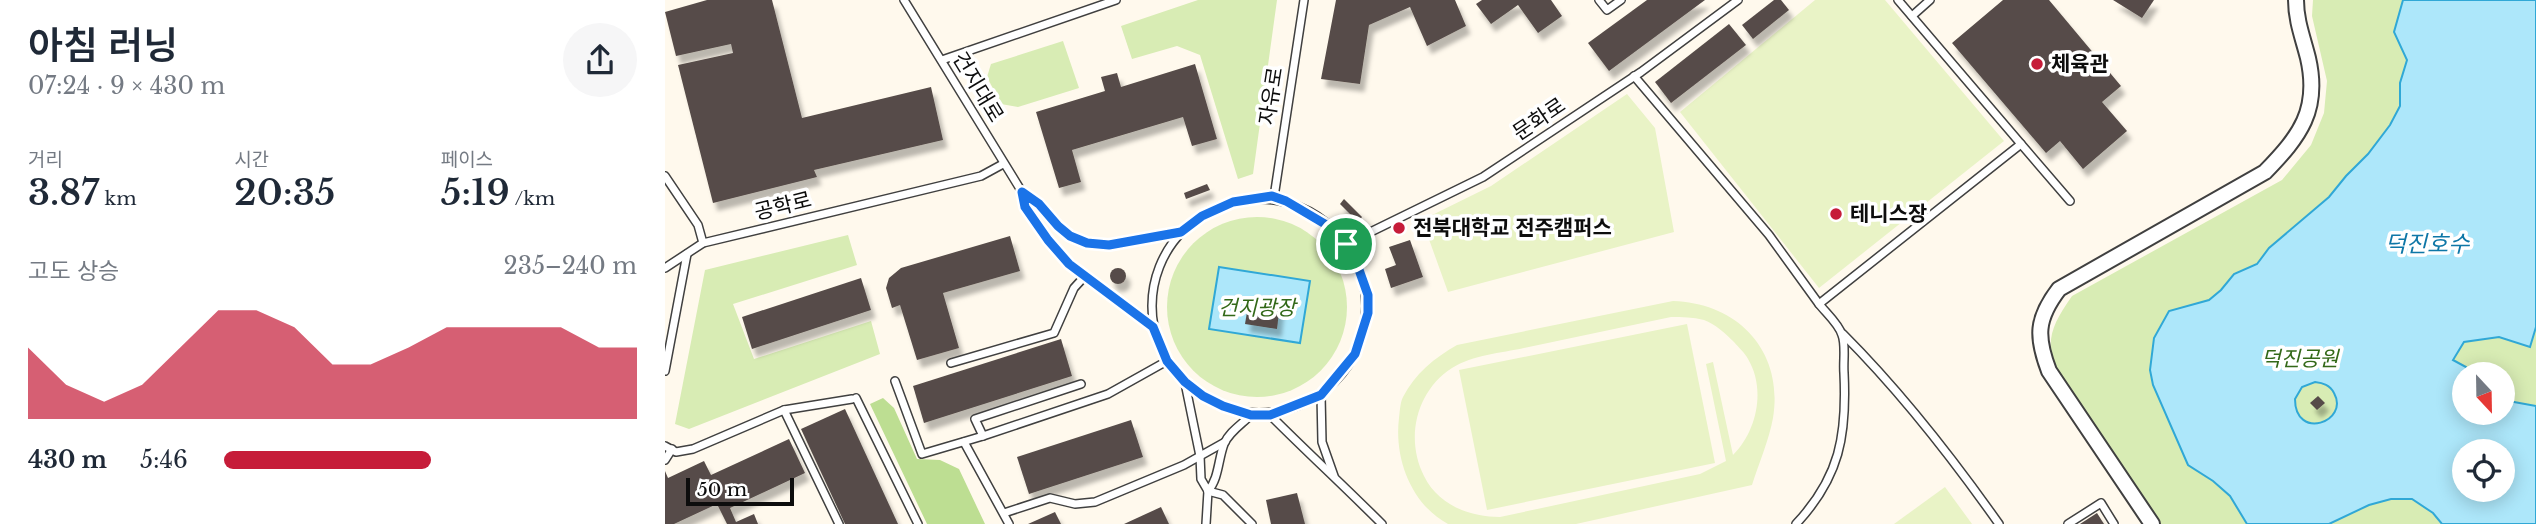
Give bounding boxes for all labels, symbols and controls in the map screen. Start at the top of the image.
text: 아침 러닝 [28,22,178,69]
button: share [563,23,637,97]
street label: 건지대로 [947,47,1009,127]
place label: 체육관 [2051,51,2109,77]
marker: 체육관 [2029,56,2045,72]
street label: 자유로 [1254,65,1288,127]
text: 07:24 · 9 × 430 m [28,72,225,100]
street label: 문화로 [1508,92,1570,146]
text: 거리 [28,148,63,171]
text: 시간 [234,148,269,171]
text: 페이스 [441,148,493,171]
text: 3.87 [28,171,99,214]
text: 20:35 [234,171,335,214]
text: 5:19 [441,171,510,214]
street label: 공학로 [752,186,814,226]
text: km [99,187,137,210]
text: /km [510,187,555,210]
place label: 테니스장 [1850,201,1927,227]
marker: 테니스장 [1828,206,1844,222]
pin [1316,214,1376,274]
place label: 전북대학교 전주캠퍼스 [1413,215,1612,241]
marker: 전북대학교 전주캠퍼스 [1391,220,1407,236]
icon: arrive [1327,225,1365,263]
water label: 덕진호수 [2385,230,2470,258]
text: 235–240 m [504,252,637,280]
text: 고도 상승 [28,257,119,285]
park label: 건지광장 [1218,295,1298,321]
park label: 덕진공원 [2261,346,2340,372]
north arrow [2452,362,2515,425]
map controls [2452,362,2515,502]
button: locate [2452,439,2515,502]
text: 430 m [28,446,107,474]
text: 5:46 [140,446,188,474]
scale bar [686,475,795,507]
text: 50 m [697,478,747,501]

